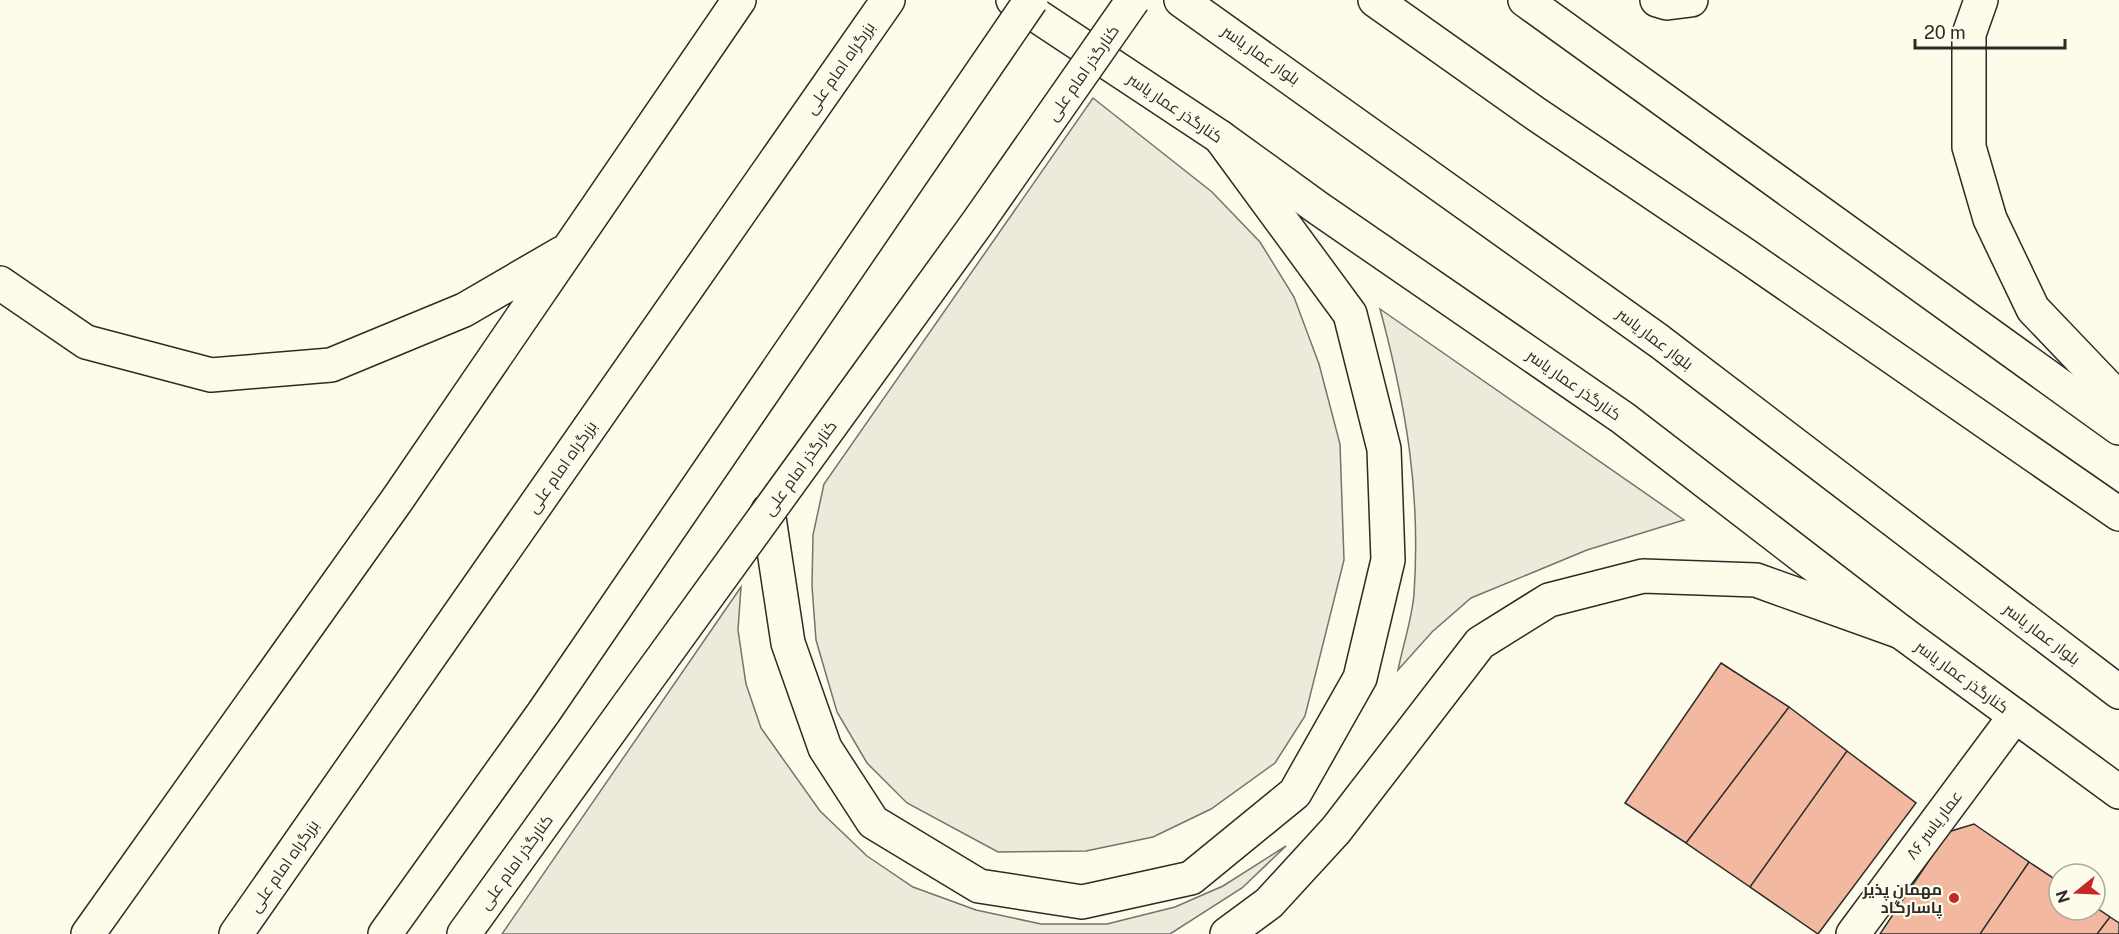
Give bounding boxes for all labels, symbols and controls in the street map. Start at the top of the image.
scale bar [1915,12,2065,50]
street label: بزرگراه امام علی [801,18,880,119]
street label: کنارگذر امام علی [1043,21,1125,126]
street label: بلوار عمار یاسر [1218,21,1304,89]
text: 20 m [1924,22,1966,43]
street label: کنارگذر عمار یاسر [1123,69,1226,147]
street label: بلوار عمار یاسر [1612,304,1697,374]
street label: کنارگذر عمار یاسر [1522,345,1625,425]
street label: بزرگراه امام علی [523,417,602,518]
street label: کنارگذر امام علی [759,417,842,520]
street label: بلوار عمار یاسر [1999,599,2084,669]
street label: کنارگذر عمار یاسر [1911,636,2012,717]
street label: عمار یاسر ۸۶ [1902,787,1966,863]
street label: کنارگذر امام علی [475,811,558,914]
street label: بزرگراه امام علی [245,816,324,917]
north arrow [2047,862,2107,922]
place label: مهمان پذیر پاسارگاد [1862,880,1942,919]
text: N [2052,888,2074,905]
marker: مهمان پذیر پاسارگاد [1947,891,1961,905]

